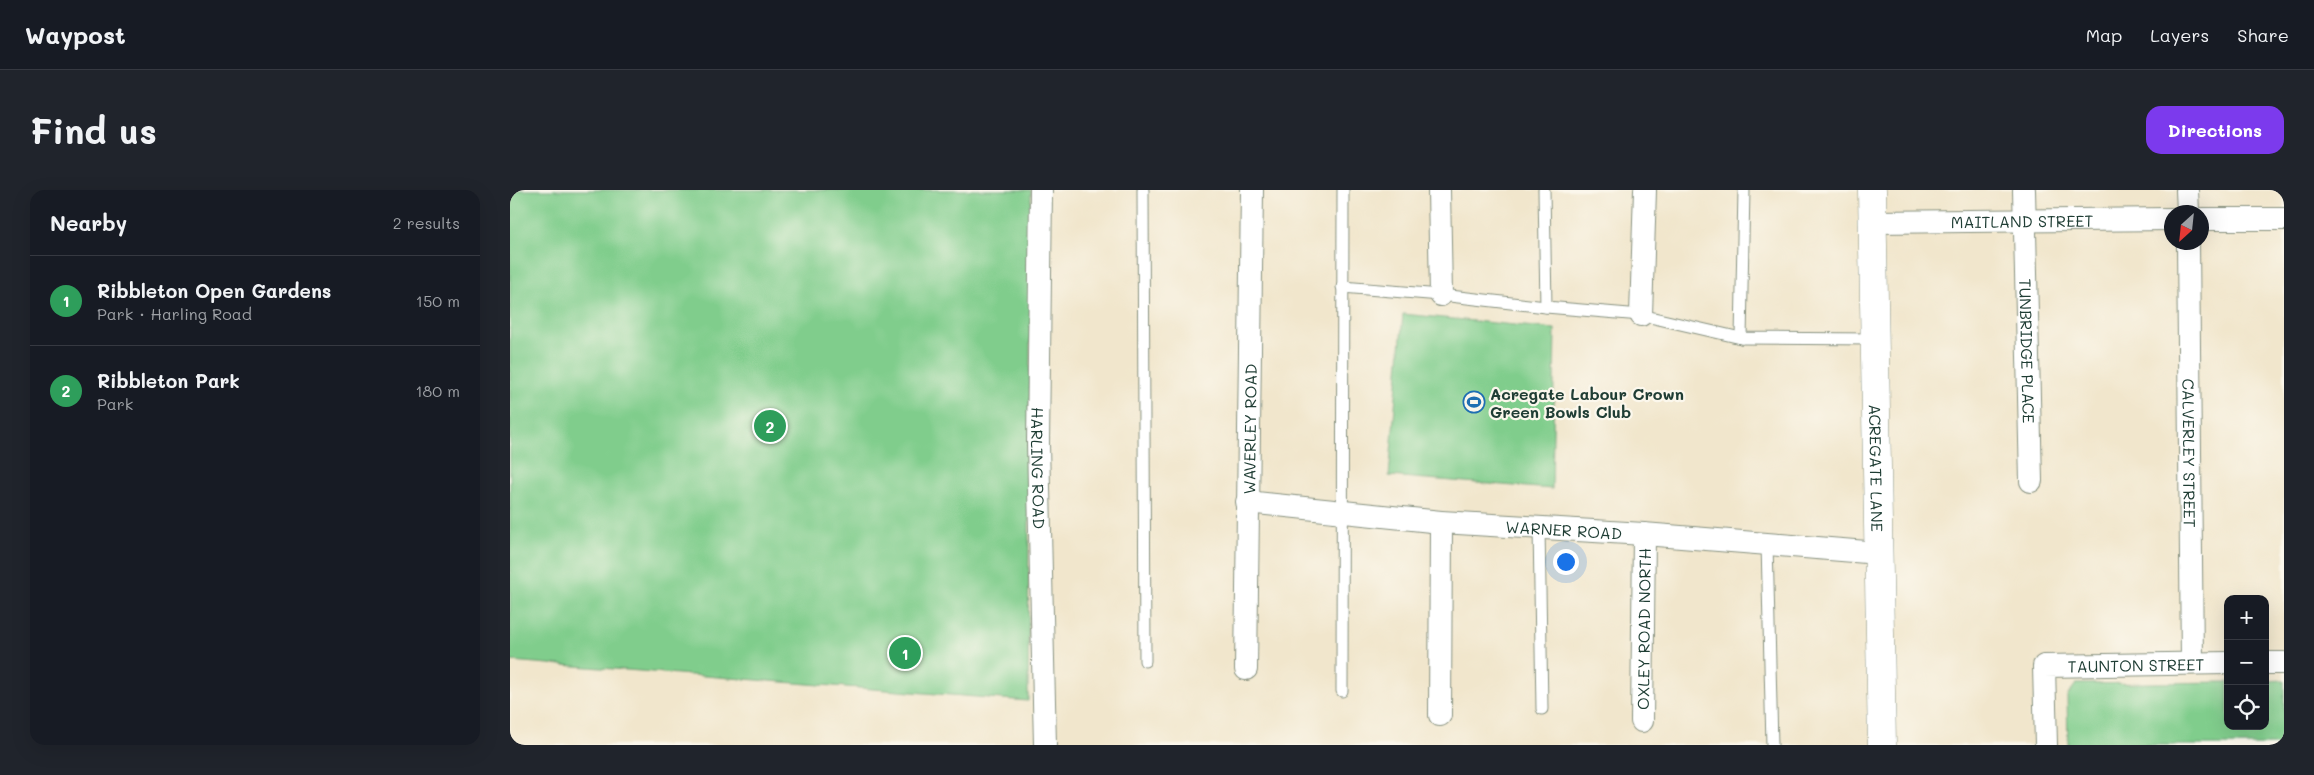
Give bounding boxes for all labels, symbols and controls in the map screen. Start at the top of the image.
text: Waypost [25,19,126,50]
text: Map [2086,23,2122,47]
text: Layers [2150,23,2209,47]
text: Share [2237,23,2289,47]
button: Directions [2146,106,2284,154]
text: Find us [30,107,157,153]
north arrow [2164,205,2209,250]
text: Nearby [50,209,127,236]
street label: MAITLAND STREET [1951,209,2094,232]
text: 2 results [393,212,460,233]
text: Ribbleton Open Gardens [97,278,331,303]
street label: TUNBRIDGE PLACE [2016,278,2040,424]
text: 1 [62,290,70,311]
text: 150 m [416,290,460,311]
text: Park · Harling Road [97,303,252,324]
street label: WAVERLEY ROAD [1238,364,1260,495]
text: Ribbleton Park [97,368,240,393]
street label: CALVERLEY STREET [2179,378,2201,528]
text: 2 [62,380,70,401]
text: 180 m [415,380,460,401]
place label: Acregate Labour Crown Green Bowls Club [1490,383,1684,422]
sports icon: Acregate Labour Crown Green Bowls Club [1462,390,1486,414]
text: Park [97,393,133,414]
street label: ACREGATE LANE [1865,404,1889,532]
pin: 2 [754,407,786,445]
street label: HARLING ROAD [1027,407,1050,529]
street label: WARNER ROAD [1505,515,1623,543]
street label: OXLEY ROAD NORTH [1632,548,1654,710]
your location [1553,549,1579,575]
map controls [2224,595,2269,730]
button: + [2224,595,2269,640]
pin: 1 [889,634,921,672]
button: − [2224,640,2269,685]
street label: TAUNTON STREET [2068,653,2204,676]
button: locate [2224,685,2269,730]

